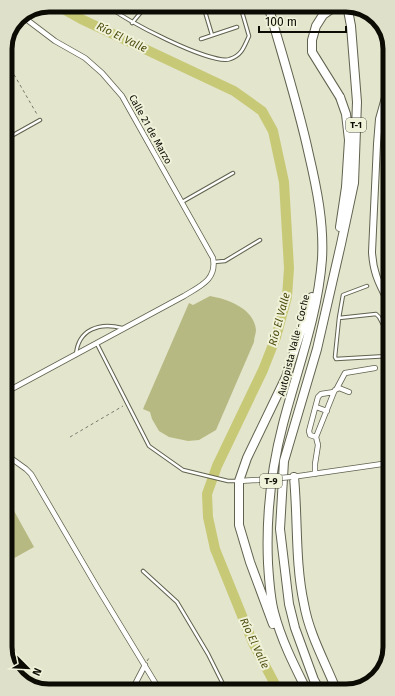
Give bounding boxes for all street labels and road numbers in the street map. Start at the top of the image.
street label: Calle 21 de Marzo [126,93,174,166]
road number: T-1 [346,118,366,132]
street label: Autopista Valle - Coche [276,293,312,397]
road number: T-9 [260,474,282,488]

